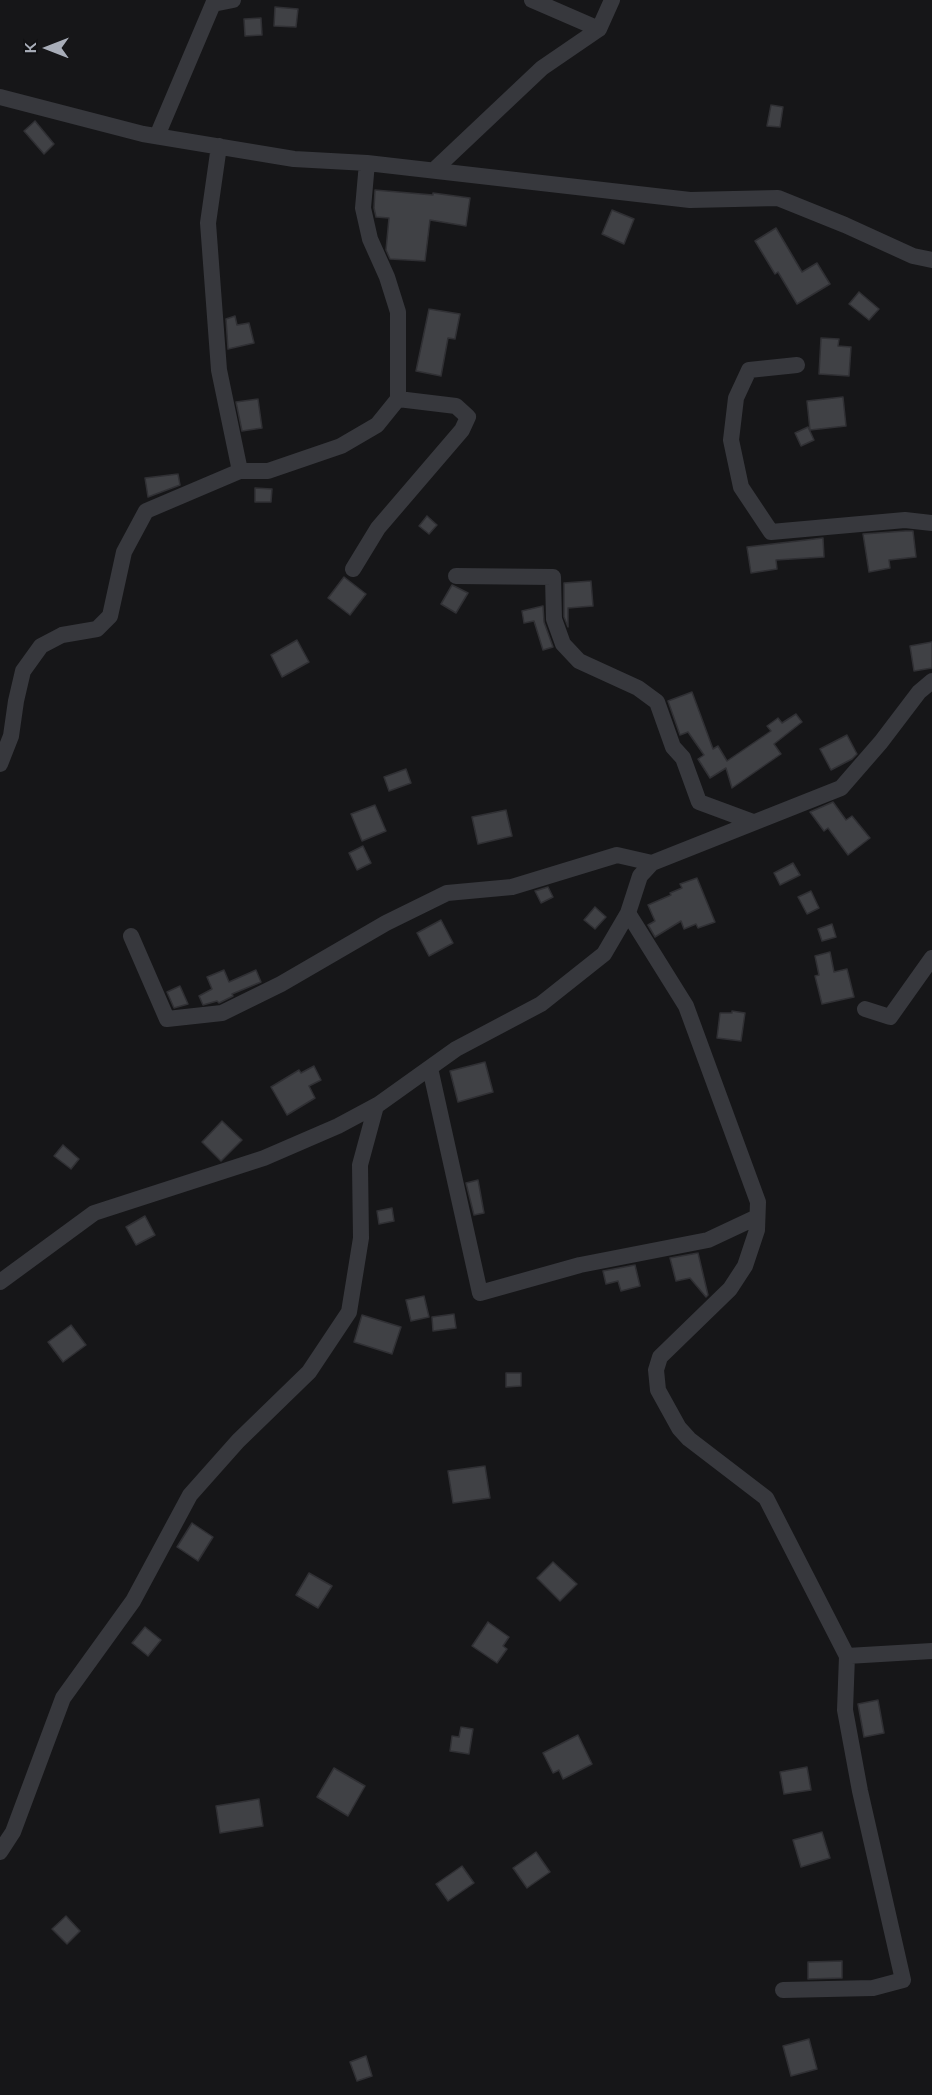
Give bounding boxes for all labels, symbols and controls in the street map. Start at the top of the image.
north arrow [18,18,78,78]
text: K [20,43,39,53]

